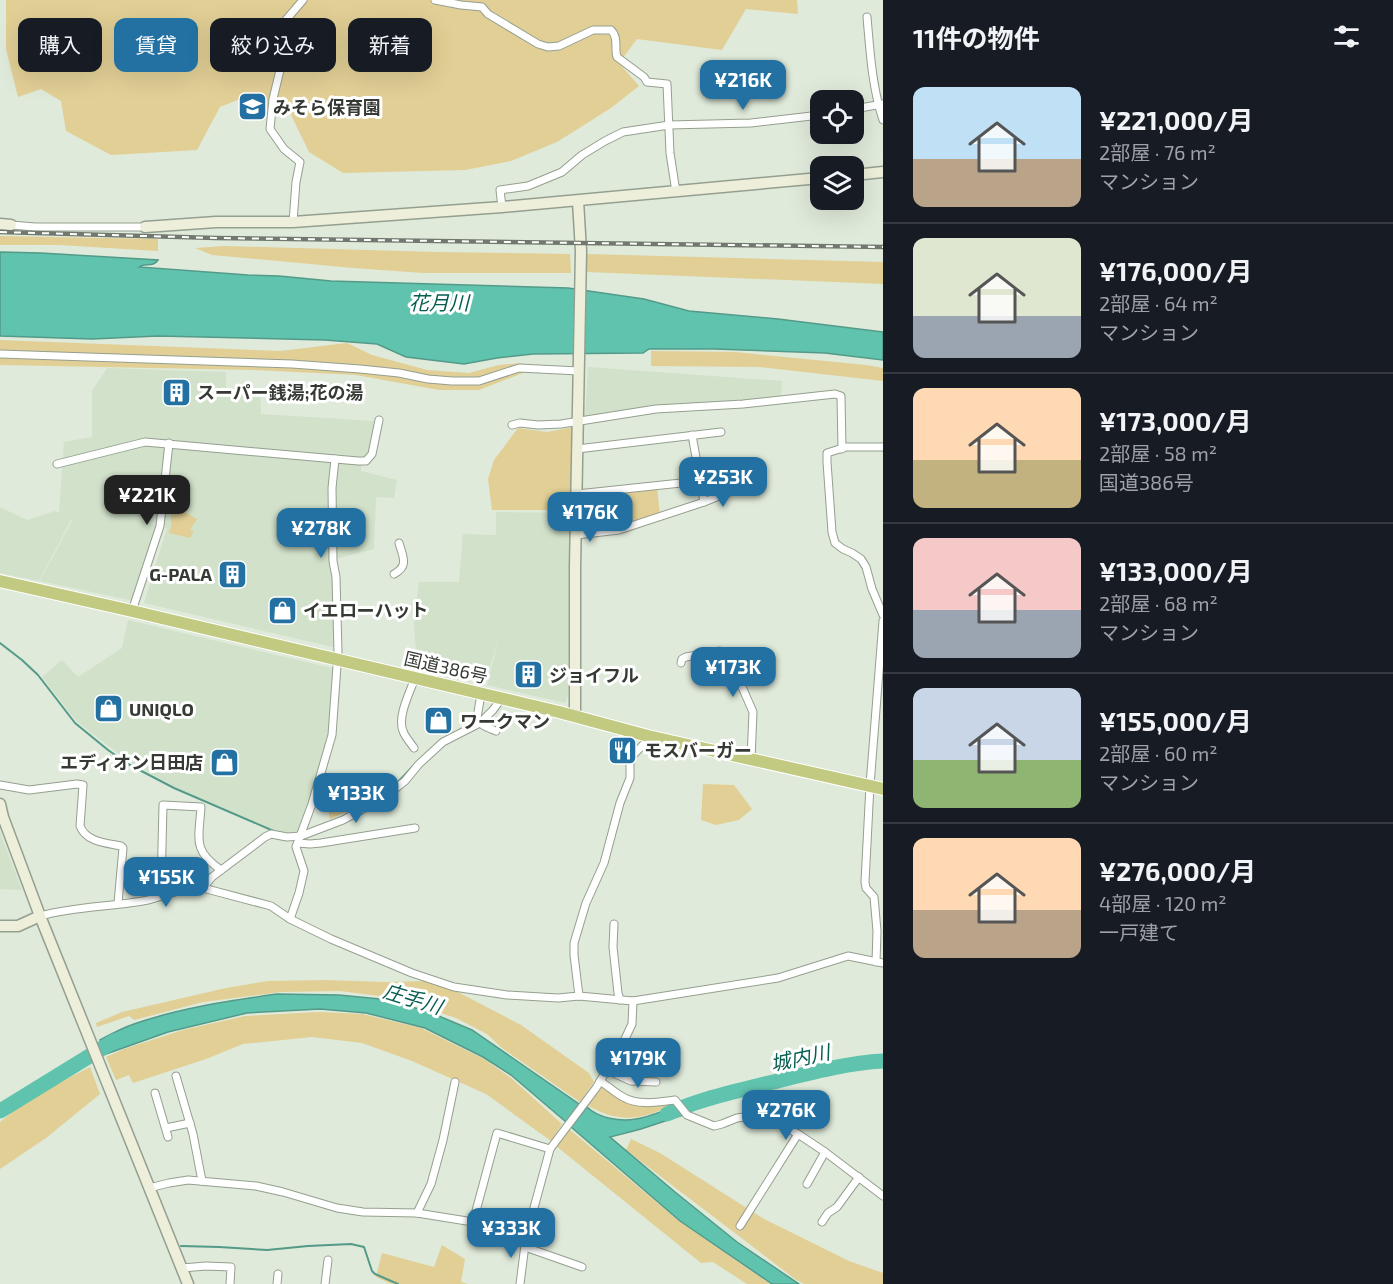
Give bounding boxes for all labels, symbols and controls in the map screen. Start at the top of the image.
chip: 購入 [18,18,102,72]
chip: 賃貸 [114,18,198,72]
chip: 絞り込み [210,18,336,72]
chip: 新着 [348,18,432,72]
icon: filters [1330,20,1363,53]
text: 11件の物件 [913,22,1039,53]
pin: ¥216K [701,60,785,111]
text: ¥216K [714,67,772,91]
map controls [810,90,864,210]
button: locate [810,90,864,144]
school or university icon: みそら保育園 [236,91,268,123]
place label: みそら保育園 [273,96,381,118]
text: ¥221,000/月 [1099,104,1254,135]
icon: home [961,111,1033,183]
text: 2部屋 · 76 m² [1099,140,1216,164]
button: layers [810,156,864,210]
text: マンション [1099,169,1199,193]
text: ¥176,000/月 [1099,255,1252,286]
icon: home [961,262,1033,334]
water label: 花月川 [409,290,471,314]
text: 2部屋 · 64 m² [1099,291,1218,315]
text: マンション [1099,320,1199,344]
building icon: スーパー銭湯;花の湯 [160,376,192,408]
place label: スーパー銭湯;花の湯 [197,381,363,403]
text: ¥173,000/月 [1099,405,1252,436]
icon: home [961,412,1033,484]
text: 2部屋 · 58 m² [1099,441,1217,465]
pin: ¥253K [681,457,765,508]
text: ¥253K [693,464,753,488]
text: 国道386号 [1099,470,1194,494]
pin: ¥221K [105,475,189,526]
text: ¥221K [118,482,176,506]
pin: ¥176K [548,492,632,543]
text: ¥176K [562,499,618,523]
pin: ¥278K [279,508,363,559]
text: ¥278K [291,515,351,539]
text: ¥133,000/月 [1099,555,1253,586]
building icon: G-PALA [217,558,249,590]
icon: home [961,562,1033,634]
place label: G-PALA [149,563,212,585]
text: 2部屋 · 68 m² [1099,591,1218,615]
shop icon: イエローハット [266,594,298,626]
place label: イエローハット [303,599,428,621]
text: マンション [1099,620,1199,644]
street label: 国道386号 [402,647,490,687]
pin: ¥173K [691,647,775,698]
text: ¥173K [705,654,761,678]
building icon: ジョイフル [512,659,544,691]
place label: ジョイフル [549,664,639,686]
shop icon: UNIQLO [92,693,124,725]
place label: UNIQLO [129,698,194,720]
shop icon: ワークマン [423,705,455,737]
text: ¥155,000/月 [1099,705,1252,736]
place label: ワークマン [460,710,550,732]
icon: home [961,712,1033,784]
restaurant icon: モスバーガー [607,734,639,766]
place label: モスバーガー [644,739,752,761]
text: 2部屋 · 60 m² [1099,741,1218,765]
shop icon: エディオン日田店 [208,746,240,778]
place label: エディオン日田店 [60,751,203,773]
text: マンション [1099,770,1199,794]
pin: ¥133K [314,773,398,824]
text: ¥133K [327,780,385,804]
text: ¥276,000/月 [1099,855,1256,886]
pin: ¥155K [124,857,208,908]
icon: home [961,862,1033,934]
text: ¥155K [138,864,194,888]
text: 4部屋 · 120 m² [1099,891,1226,915]
text: 一戸建て [1099,920,1179,944]
water label: 庄手川 [381,978,447,1019]
pin: ¥179K [596,1038,680,1089]
water label: 城内川 [768,1039,834,1075]
text: ¥179K [610,1045,666,1069]
pin: ¥276K [744,1090,828,1141]
text: ¥276K [756,1097,816,1121]
pin: ¥333K [469,1208,553,1259]
text: ¥333K [481,1215,541,1239]

